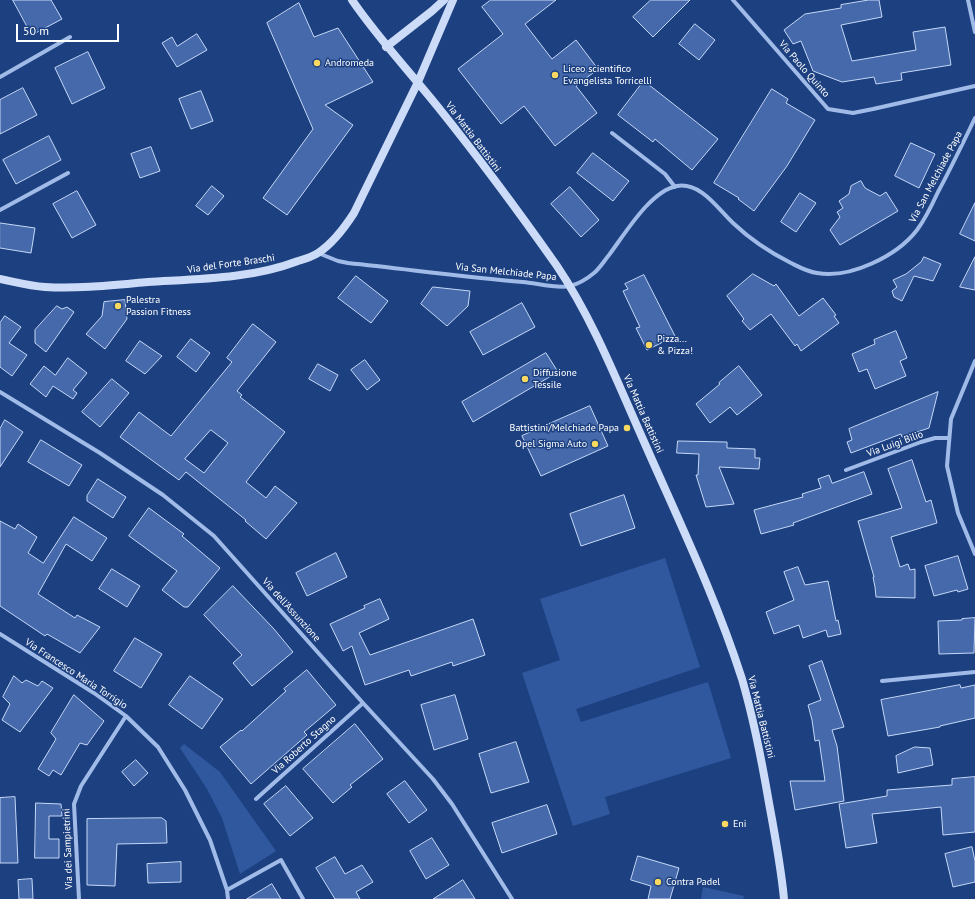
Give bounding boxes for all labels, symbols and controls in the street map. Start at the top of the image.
scale bar [18,16,121,42]
text: 50 m [23,23,49,38]
street label: Via Paolo Quinto [776,38,832,100]
place label: Andromeda [325,57,374,69]
marker: Andromeda [312,58,322,68]
place label: Liceo scientifico Evangelista Torricelli [563,63,652,86]
marker: Liceo scientifico Evangelista Torricelli [550,70,560,80]
street label: Via Mattia Battistini [443,100,503,174]
street label: Via San Melchiade Papa [907,129,965,225]
street label: Via del Forte Braschi [186,252,276,276]
street label: Via San Melchiade Papa [455,261,557,283]
place label: Palestra Passion Fitness [126,294,191,318]
marker: Palestra Passion Fitness [113,301,123,311]
place label: Pizza... & Pizza! [657,333,693,356]
marker: Pizza... & Pizza! [644,340,654,350]
place label: Diffusione Tessile [533,367,577,390]
street label: Via Mattia Battistini [620,373,666,455]
marker: Diffusione Tessile [520,374,530,384]
place label: Battistini/Melchiade Papa [510,422,619,434]
marker: Battistini/Melchiade Papa [622,423,632,433]
street label: Via Luigi Bilio [865,428,925,460]
place label: Opel Sigma Auto [515,438,587,450]
marker: Opel Sigma Auto [590,439,600,449]
street label: Via dell'Assunzione [259,576,323,644]
street label: Via Francesco Maria Torrigio [22,636,130,712]
street label: Via Mattia Battistini [745,674,777,760]
street label: Via Roberto Stagno [269,713,339,777]
street label: Via dei Sampietrini [61,808,75,890]
place label: Eni [733,818,747,830]
marker: Eni [720,819,730,829]
place label: Contra Padel [666,876,720,888]
marker: Contra Padel [653,877,663,887]

